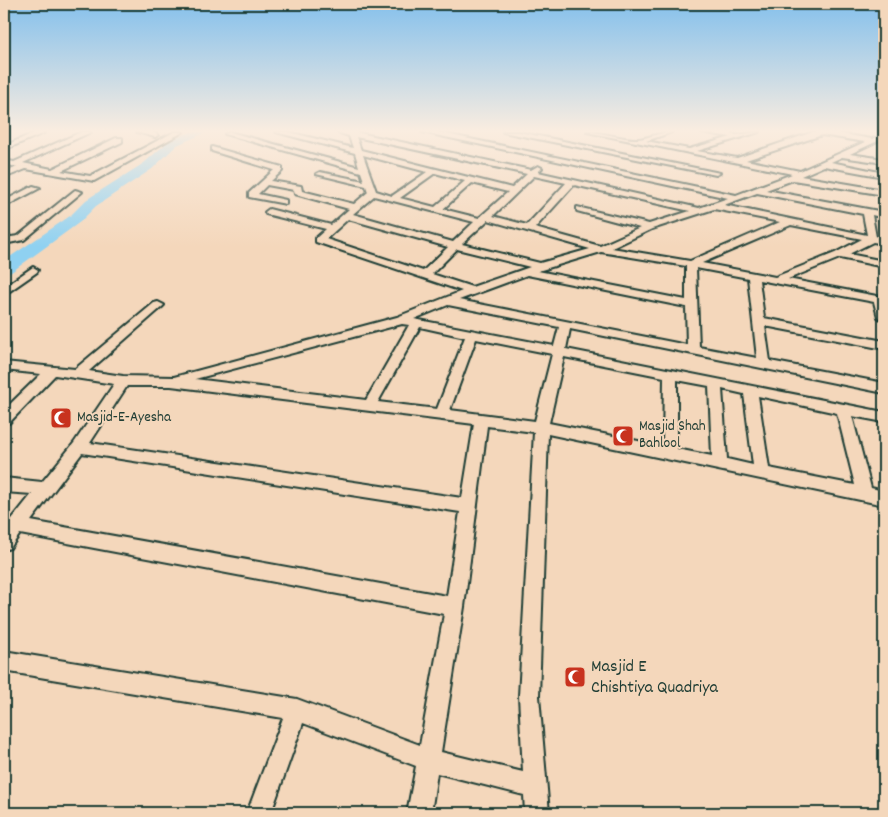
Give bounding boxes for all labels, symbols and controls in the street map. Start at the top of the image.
mosque icon: Masjid-E-Ayesha [49,406,73,430]
place label: Masjid-E-Ayesha [77,407,172,429]
place label: Masjid Shah Bahlool [639,416,706,455]
mosque icon: Masjid Shah Bahlool [611,424,635,448]
place label: Masjid E Chishtiya Quadriya [591,655,718,701]
mosque icon: Masjid E Chishtiya Quadriya [563,665,587,689]

